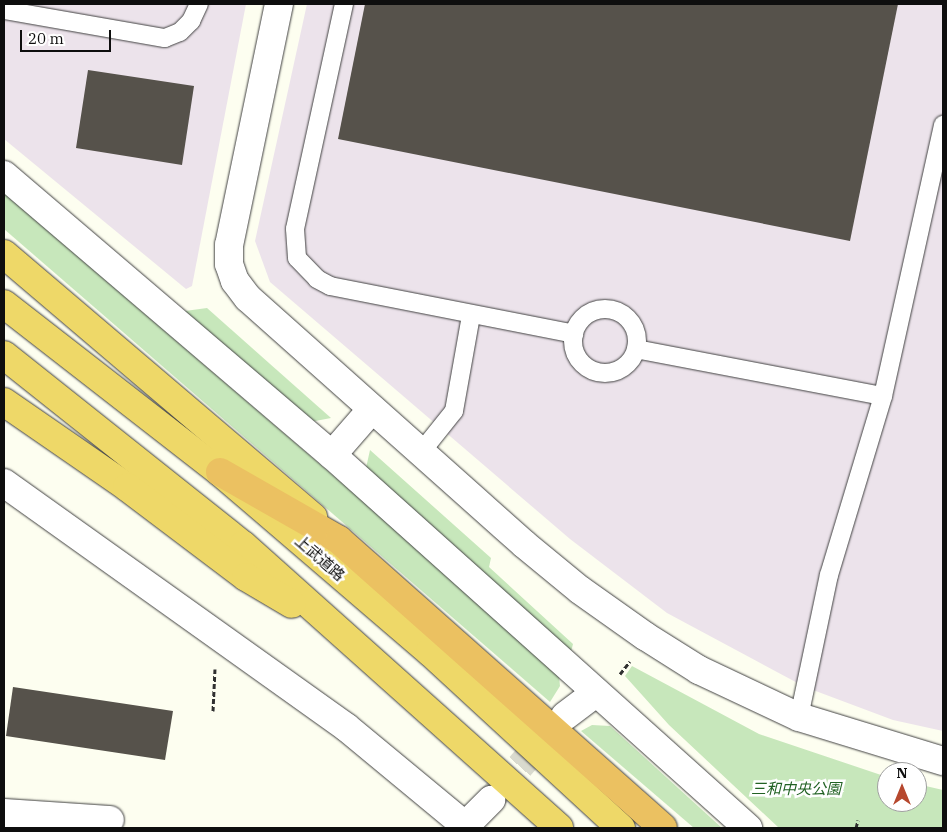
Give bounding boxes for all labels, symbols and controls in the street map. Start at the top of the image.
scale bar [22,20,114,52]
text: 20 m [28,29,64,48]
street label: 上武道路 [291,532,349,584]
north arrow [877,762,927,812]
text: N [896,764,908,782]
park label: 三和中央公園 [751,780,841,798]

